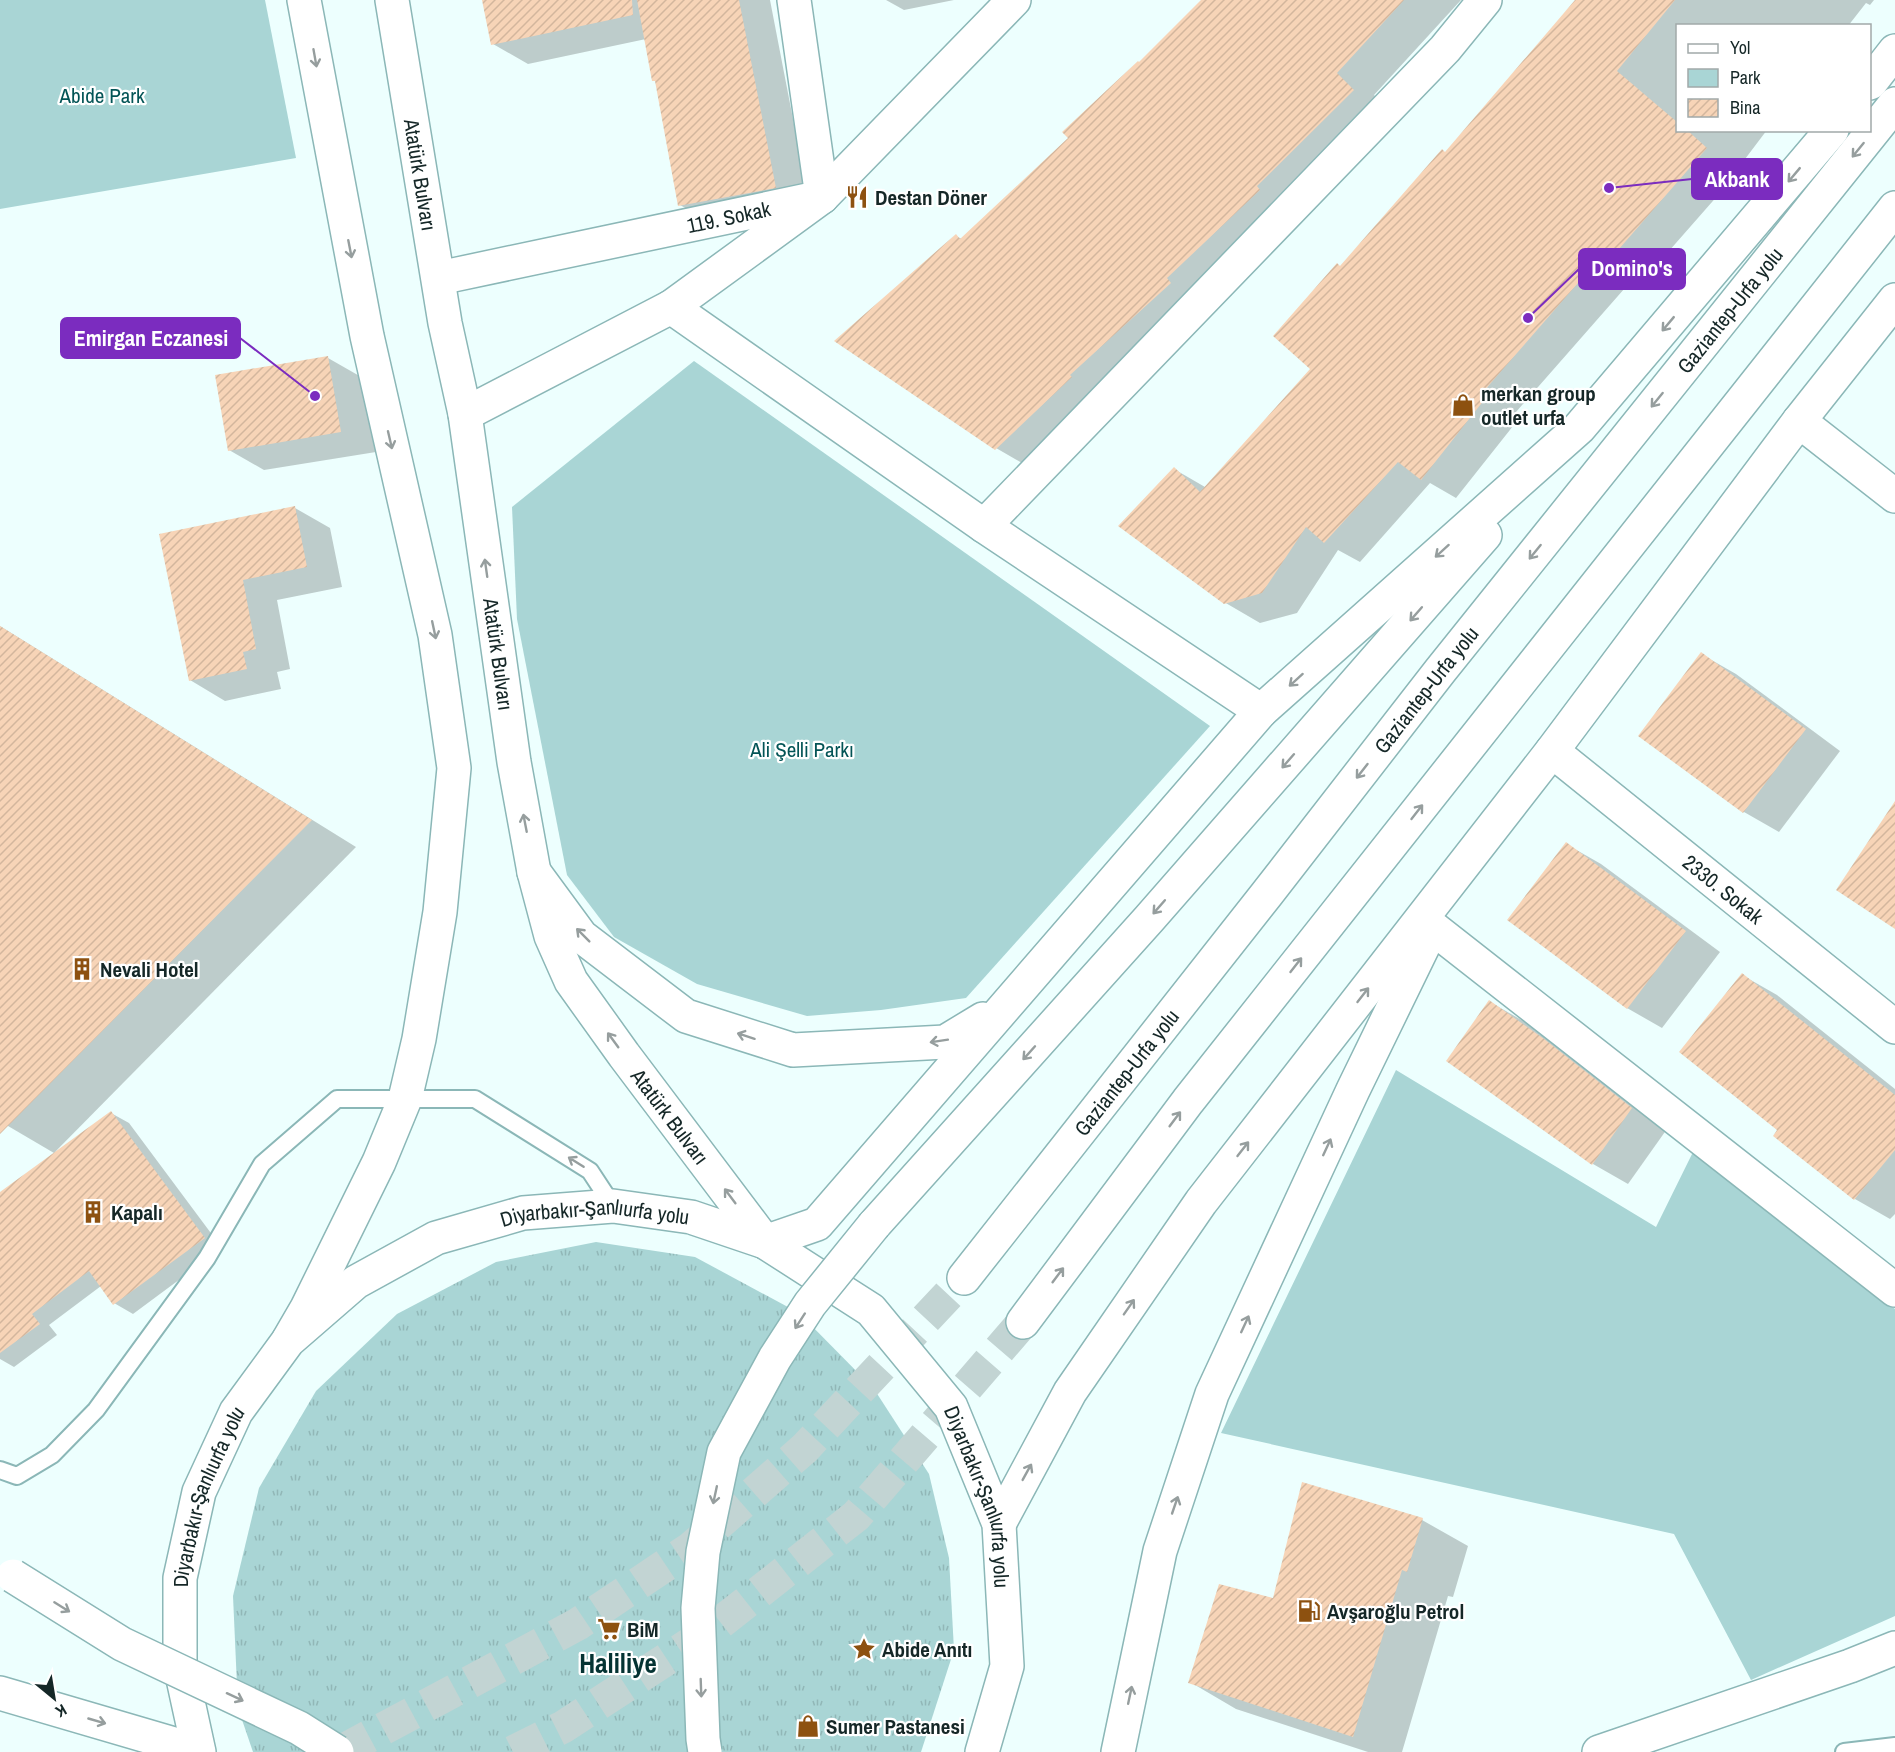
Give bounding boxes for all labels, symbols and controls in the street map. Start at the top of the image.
legend [1676,24,1871,132]
text: Yol [1730,35,1750,60]
one-way arrow [310,47,321,67]
text: Park [1730,65,1761,90]
park label: Abide Park [58,81,145,110]
text: Bina [1730,95,1760,120]
street label: Atatürk Bulvarı [397,116,444,233]
one-way arrow [1852,142,1865,158]
callout: Akbank [1692,159,1782,199]
text: Akbank [1704,164,1771,194]
one-way arrow [1788,167,1802,183]
place label: Destan Döner [875,183,987,212]
restaurant icon: Destan Döner [844,184,870,210]
street label: 119. Sokak [684,194,774,240]
one-way arrow [345,239,356,259]
street label: Gaziantep-Urfa yolu [1670,241,1789,379]
callout: Domino's [1579,249,1685,289]
text: Domino's [1591,253,1673,283]
one-way arrow [1661,316,1675,331]
callout: Emirgan Eczanesi [61,318,240,358]
text: Emirgan Eczanesi [74,323,228,353]
place label: merkan group outlet urfa [1481,379,1596,432]
shop icon: merkan group outlet urfa [1450,392,1476,418]
one-way arrow [1651,392,1664,408]
one-way arrow [385,430,397,449]
one-way arrow [1435,544,1450,558]
one-way arrow [1529,544,1542,560]
one-way arrow [481,559,492,579]
street label: Atatürk Bulvarı [476,595,521,712]
one-way arrow [1409,606,1423,621]
one-way arrow [429,620,440,639]
street label: Gaziantep-Urfa yolu [1367,620,1485,759]
one-way arrow [1289,673,1304,687]
park label: Ali Şelli Parkı [749,735,854,764]
one-way arrow [1281,753,1295,768]
one-way arrow [1356,763,1369,779]
one-way arrow [1410,805,1423,821]
one-way arrow [519,814,530,834]
street label: 2330. Sokak [1677,848,1770,930]
one-way arrow [1152,900,1166,915]
one-way arrow [575,928,590,943]
place label: Nevali Hotel [100,955,199,984]
building icon: Nevali Hotel [69,956,95,982]
one-way arrow [1289,958,1302,974]
one-way arrow [1357,987,1370,1003]
street label: Gaziantep-Urfa yolu [1067,1003,1185,1142]
one-way arrow [737,1029,756,1040]
one-way arrow [607,1032,619,1048]
one-way arrow [929,1036,949,1047]
one-way arrow [1022,1045,1036,1060]
street label: Atatürk Bulvarı [624,1062,716,1170]
one-way arrow [1169,1111,1181,1127]
one-way arrow [1322,1138,1333,1156]
one-way arrow [1237,1141,1250,1157]
one-way arrow [568,1156,585,1168]
one-way arrow [724,1188,736,1204]
street label: Diyarbakır-Şanlıurfa yolu [496,1191,691,1233]
place label: Kapalı [111,1198,163,1227]
building icon: Kapalı [80,1199,106,1225]
one-way arrow [1052,1267,1065,1283]
one-way arrow [1123,1299,1135,1315]
one-way arrow [793,1312,805,1329]
one-way arrow [1240,1315,1251,1333]
street label: Diyarbakır-Şanlıurfa yolu [166,1399,251,1587]
street label: Diyarbakır-Şanlıurfa yolu [937,1401,1017,1589]
one-way arrow [1021,1464,1033,1481]
one-way arrow [709,1484,720,1504]
one-way arrow [1170,1496,1181,1515]
place label: Avşaroğlu Petrol [1327,1597,1464,1626]
fuel station icon: Avşaroğlu Petrol [1296,1598,1322,1624]
one-way arrow [53,1601,70,1613]
place label: BiM [627,1615,659,1644]
supermarket icon: BiM [596,1616,622,1642]
place label: Abide Anıtı [882,1635,972,1664]
place icon: Abide Anıtı [851,1636,877,1662]
district label: Haliliye [579,1645,657,1681]
north arrow [24,1668,84,1728]
one-way arrow [695,1678,706,1698]
one-way arrow [1124,1685,1136,1704]
one-way arrow [225,1692,243,1704]
text: K [51,1699,71,1723]
place label: Sumer Pastanesi [826,1712,965,1741]
shop icon: Sumer Pastanesi [795,1713,821,1739]
one-way arrow [87,1716,106,1727]

